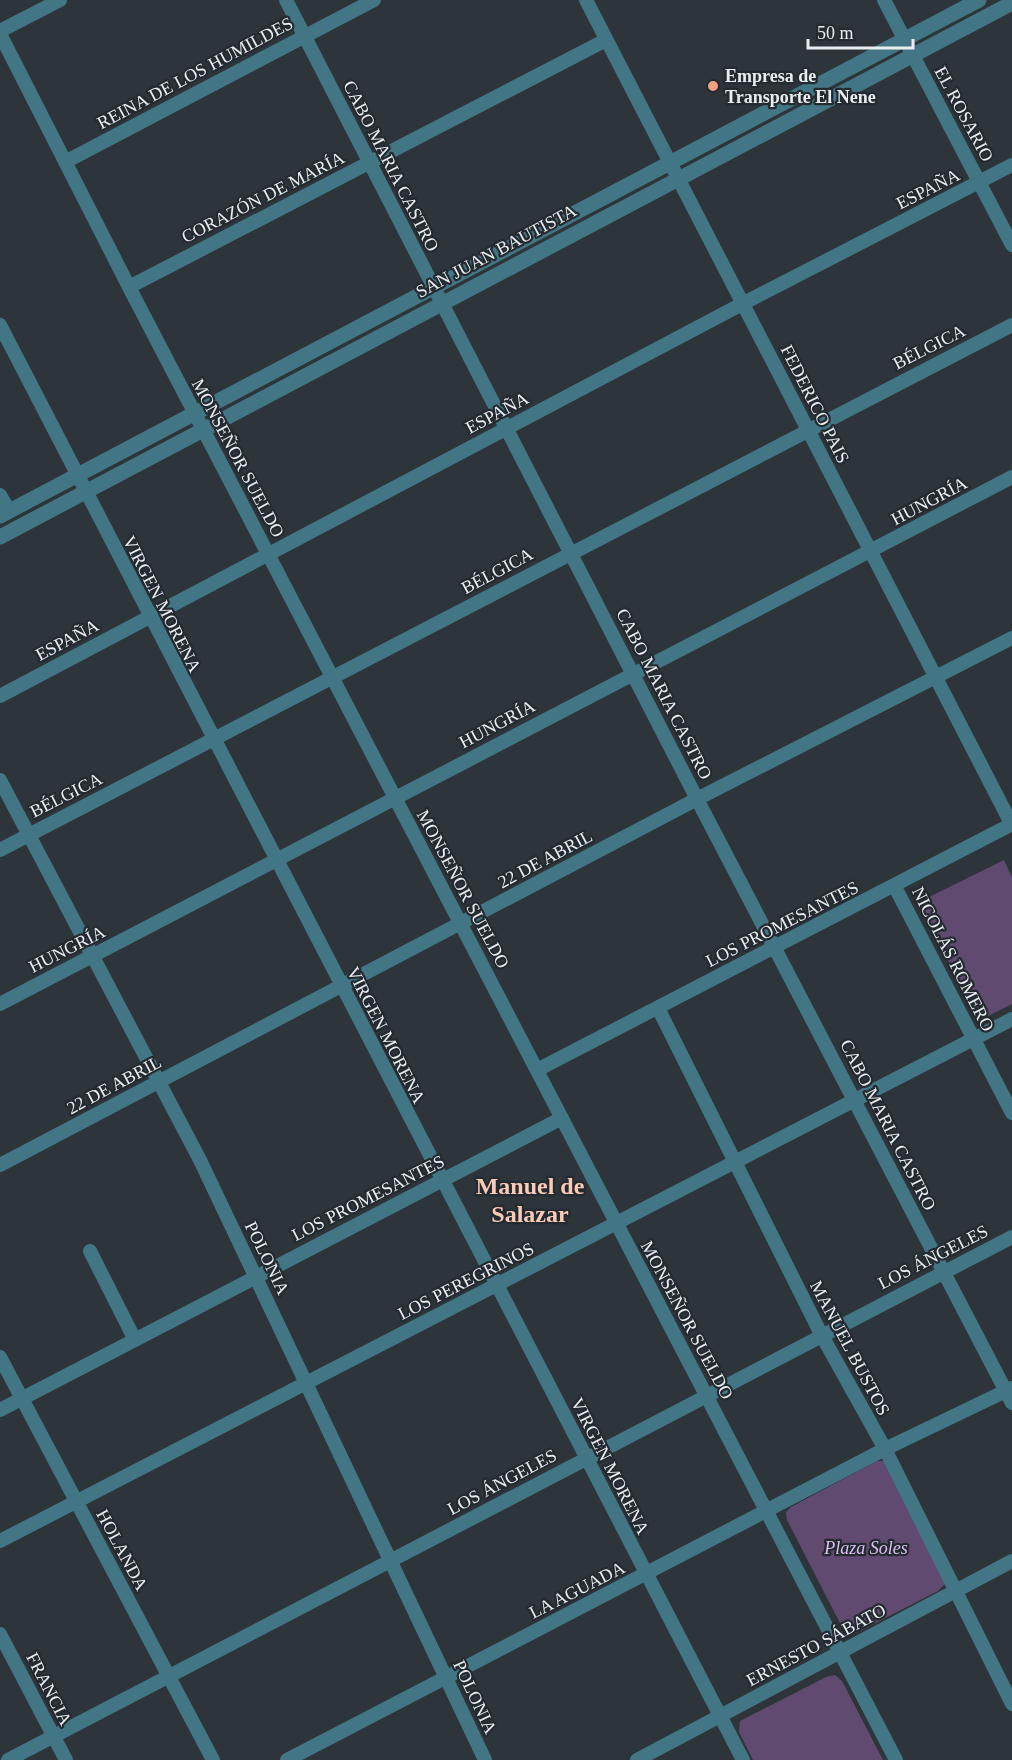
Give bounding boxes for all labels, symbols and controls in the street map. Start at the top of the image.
scale bar [808,12,913,50]
street label: REINA DE LOS HUMILDES [94,13,296,133]
text: 50 m [817,23,854,43]
street label: EL ROSARIO [931,63,997,165]
place label: Empresa de Transporte El Nene [725,66,876,107]
street label: CABO MARIA CASTRO [339,77,443,255]
marker: Empresa de Transporte El Nene [706,79,720,93]
street label: CORAZÓN DE MARÍA [178,146,348,247]
street label: ESPAÑA [893,164,963,213]
street label: SAN JUAN BAUTISTA [412,200,580,302]
street label: BÉLGICA [889,319,968,374]
street label: FEDERICO PAIS [777,342,853,466]
street label: MONSEÑOR SUELDO [188,375,289,541]
street label: ESPAÑA [462,387,532,438]
street label: HUNGRÍA [887,472,970,529]
street label: VIRGEN MORENA [119,532,205,676]
street label: BÉLGICA [457,543,536,598]
street label: CABO MARIA CASTRO [612,605,716,783]
street label: ESPAÑA [32,614,102,665]
street label: HUNGRÍA [455,695,538,752]
street label: BÉLGICA [26,767,105,822]
street label: MONSEÑOR SUELDO [413,806,514,972]
street label: 22 DE ABRIL [494,826,596,892]
street label: LOS PROMESANTES [702,877,862,971]
street label: NICOLÁS ROMERO [908,883,999,1035]
street label: HUNGRÍA [25,920,109,977]
street label: VIRGEN MORENA [343,963,429,1107]
street label: CABO MARIA CASTRO [836,1036,940,1214]
street label: 22 DE ABRIL [63,1052,165,1118]
street label: LOS PROMESANTES [288,1151,448,1245]
district label: Manuel de Salazar [476,1173,585,1227]
street label: POLONIA [241,1218,293,1298]
street label: LOS ÁNGELES [874,1220,991,1293]
street label: MONSEÑOR SUELDO [637,1237,738,1403]
street label: LOS PEREGRINOS [395,1238,537,1324]
street label: MANUEL BUSTOS [806,1277,894,1419]
street label: VIRGEN MORENA [567,1394,653,1538]
street label: LOS ÁNGELES [444,1444,560,1519]
street label: HOLANDA [92,1506,152,1594]
park label: Plaza Soles [823,1538,908,1558]
street label: LA AGUADA [526,1557,628,1623]
street label: ERNESTO SÁBATO [742,1599,889,1690]
street label: FRANCIA [22,1649,76,1729]
street label: POLONIA [449,1657,501,1737]

